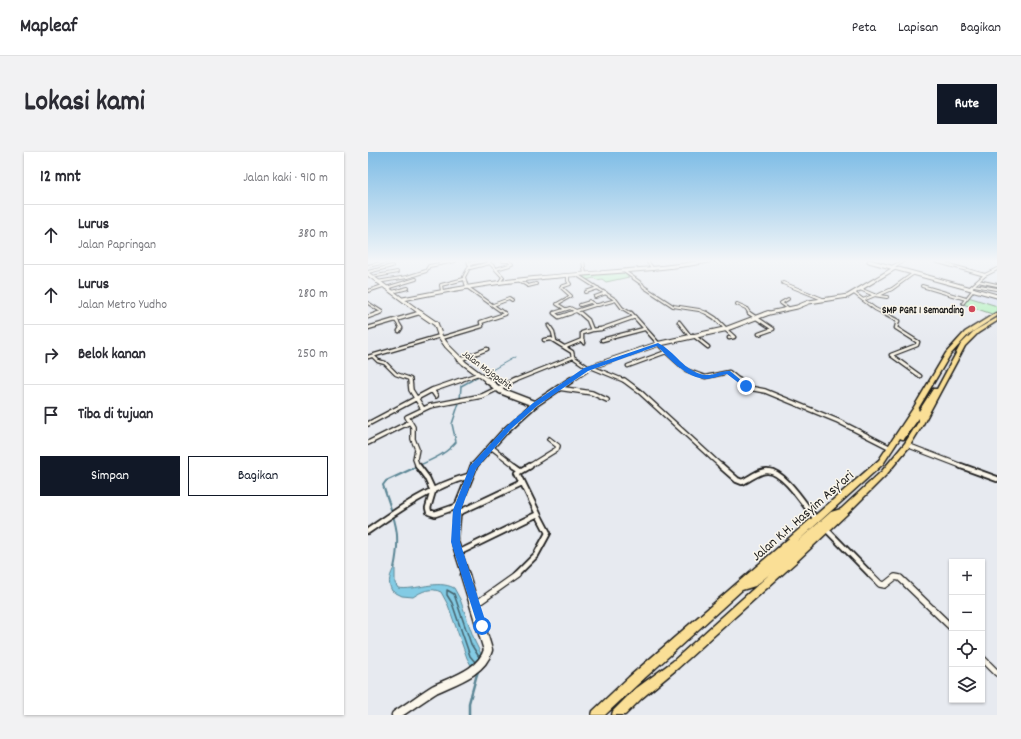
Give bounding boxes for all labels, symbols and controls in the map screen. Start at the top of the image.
text: Mapleaf [20,14,77,41]
text: Peta [852,18,876,38]
text: Lapisan [898,18,938,38]
text: Bagikan [960,18,1001,38]
text: Lokasi kami [24,84,145,124]
button: Rute [937,84,997,124]
text: 12 mnt [40,166,81,190]
text: Jalan kaki · 910 m [243,169,328,188]
text: Lurus [78,214,109,236]
icon: ahead [40,224,62,246]
text: 380 m [298,225,328,244]
text: Jalan Papringan [78,236,156,255]
text: Lurus [78,274,109,296]
icon: ahead [40,284,62,306]
text: 280 m [298,285,328,304]
text: Jalan Metro Yudho [78,296,167,315]
place label: SMP PGRI 1 Semanding [882,304,965,318]
marker: SMP PGRI 1 Semanding [967,304,977,314]
icon: right [40,344,62,366]
text: Belok kanan [78,344,146,366]
text: 250 m [297,345,328,364]
street label: Jalan Mojopahit [459,348,515,394]
route end [737,377,755,395]
icon: arrive [40,404,62,426]
text: Tiba di tujuan [78,404,153,426]
button: Simpan [40,456,180,496]
button: Bagikan [188,456,328,496]
street label: Jalan K.H. Hasyim Asy'ari [748,466,859,567]
map controls [949,559,985,703]
button: + [949,559,985,595]
button: − [949,595,985,631]
route start [473,617,491,635]
button: locate [949,631,985,667]
button: layers [949,667,985,703]

